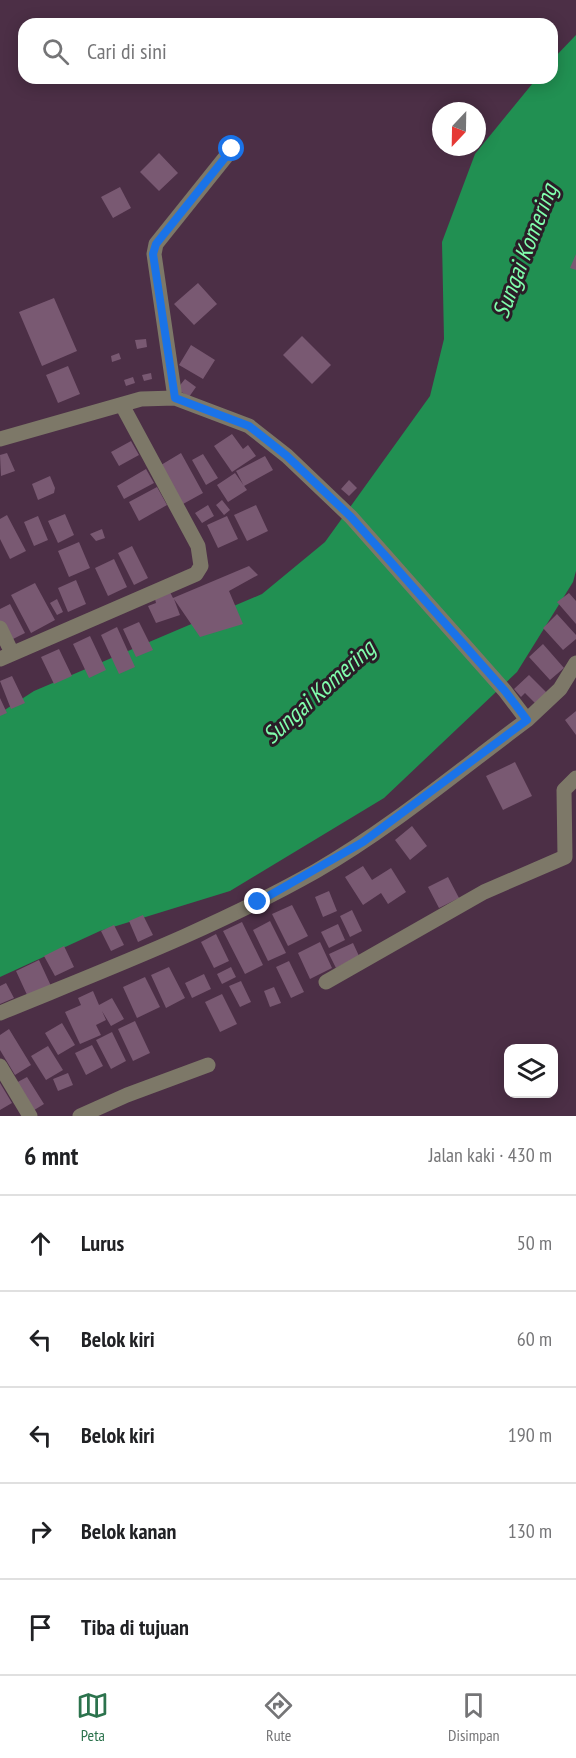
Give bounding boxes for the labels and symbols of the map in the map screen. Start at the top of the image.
north arrow [432,102,486,156]
route start [218,135,244,161]
water label: Sungai Komering [485,178,565,322]
water label: Sungai Komering [256,632,383,750]
route end [244,888,270,914]

